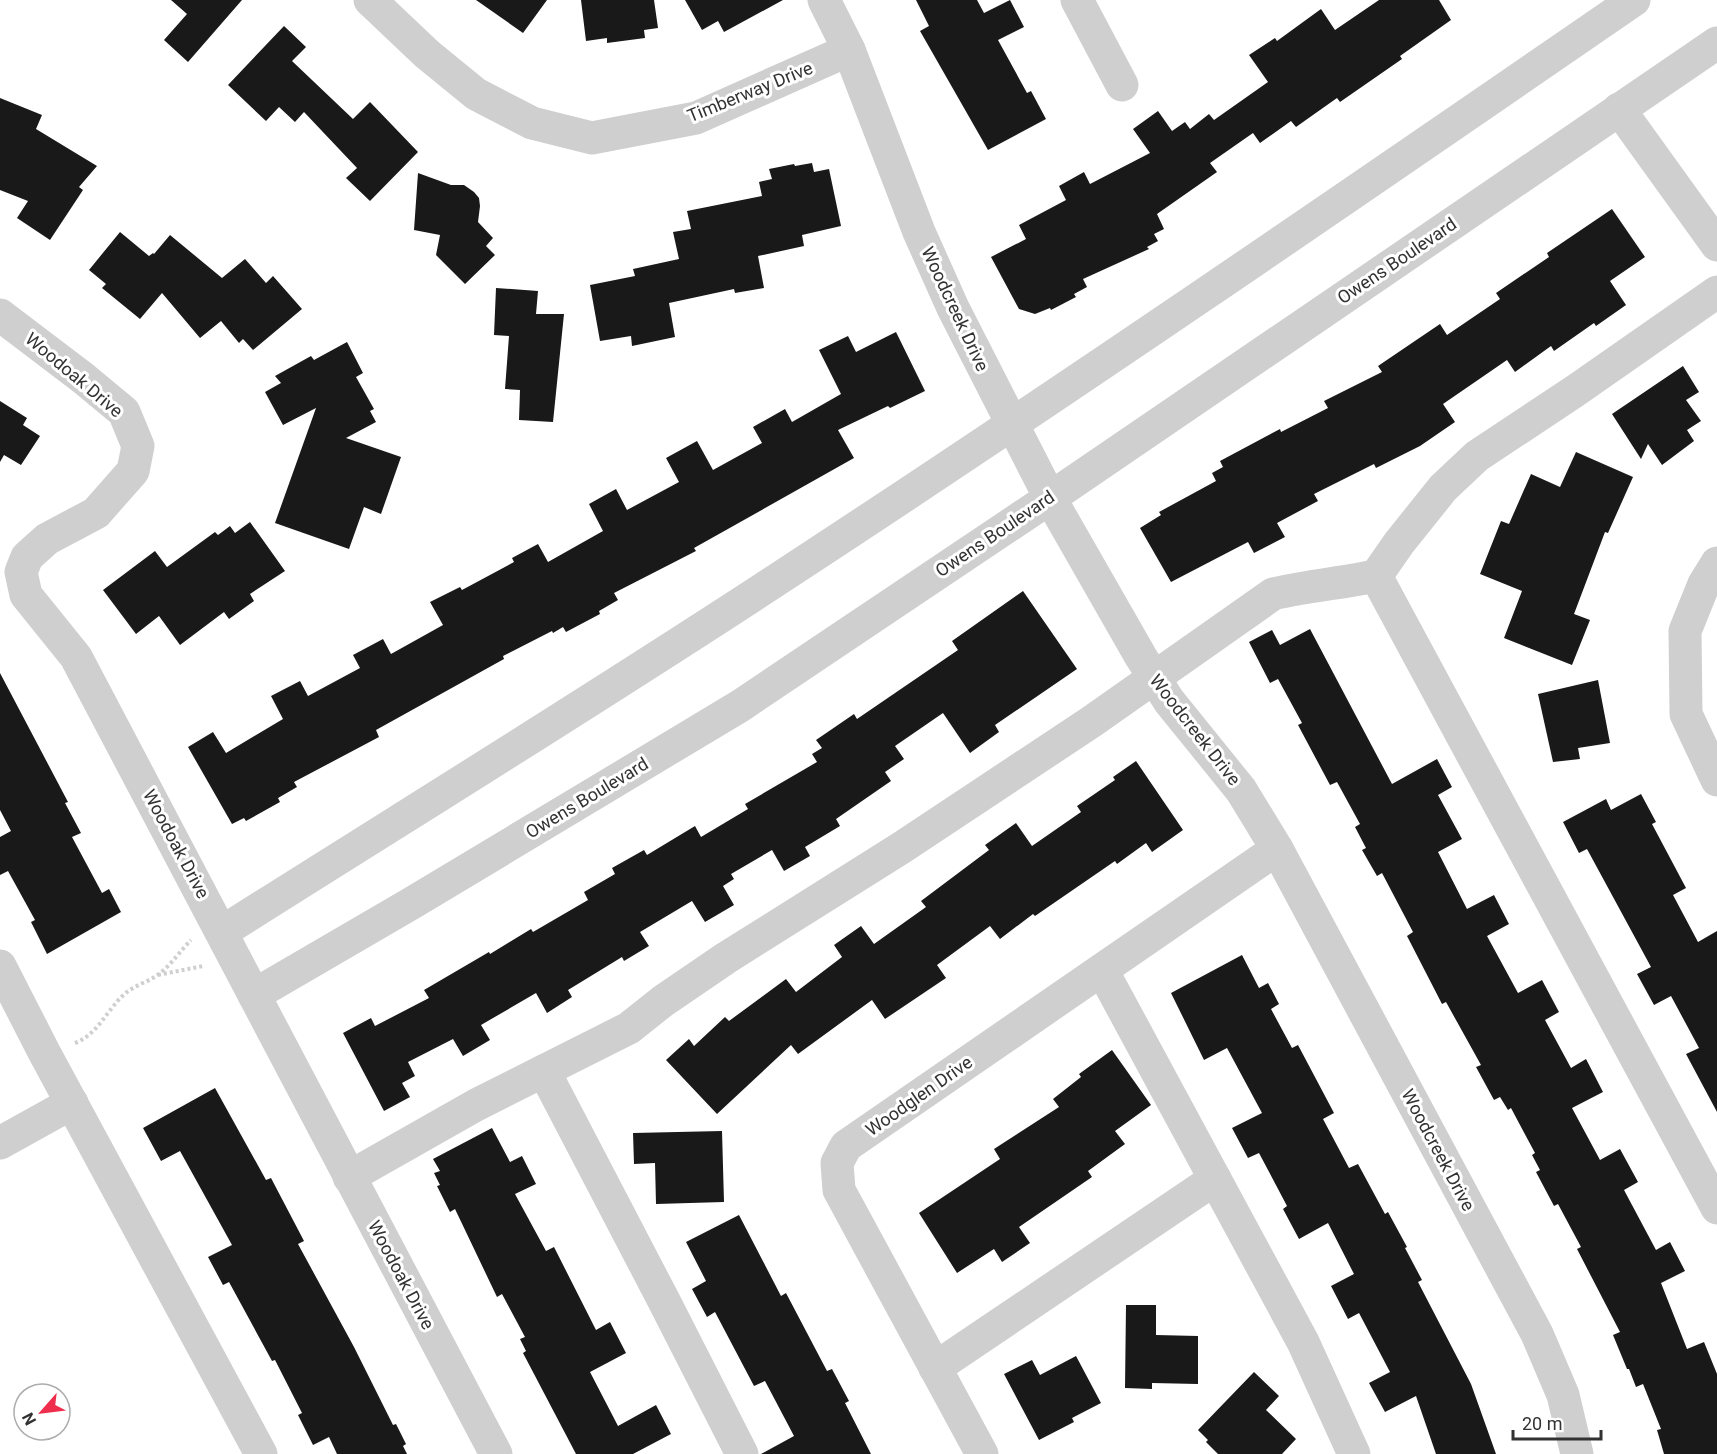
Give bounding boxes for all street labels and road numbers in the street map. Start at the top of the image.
street label: Timberway Drive [684,57,816,126]
street label: Owens Boulevard [1333,213,1460,308]
street label: Woodcreek Drive [917,243,993,374]
street label: Woodoak Drive [21,328,127,421]
street label: Owens Boulevard [931,486,1058,581]
street label: Woodcreek Drive [1146,670,1245,789]
street label: Owens Boulevard [522,753,652,842]
street label: Woodoak Drive [139,786,214,902]
street label: Woodglen Drive [861,1051,976,1140]
street label: Woodcreek Drive [1398,1085,1479,1214]
street label: Woodoak Drive [364,1217,439,1333]

